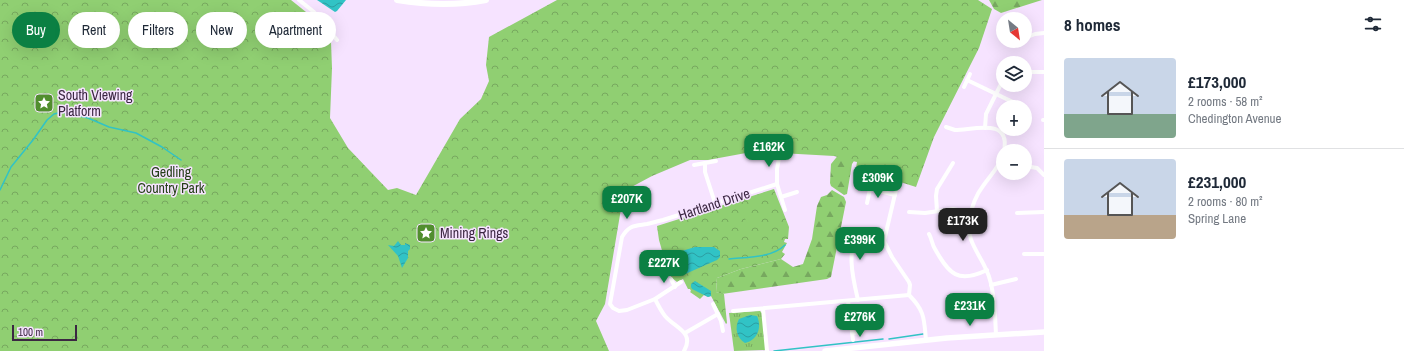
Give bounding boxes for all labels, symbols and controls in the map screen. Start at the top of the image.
chip: Buy [12,12,60,48]
chip: Rent [68,12,120,48]
chip: Filters [128,12,188,48]
chip: New [196,12,247,48]
chip: Apartment [255,12,336,48]
north arrow [996,12,1032,48]
map controls [996,12,1032,180]
text: 8 homes [1064,13,1121,36]
icon: filters [1362,13,1384,35]
button: layers [996,56,1032,92]
text: £173,000 [1188,70,1246,93]
icon: home [1096,74,1144,122]
place label: South Viewing Platform [58,86,133,120]
place icon: South Viewing Platform [33,92,55,114]
text: 2 rooms · 58 m² [1188,93,1263,110]
button: + [996,100,1032,136]
text: Chedington Avenue [1188,110,1281,127]
pin: £162K [741,134,797,168]
text: £162K [753,138,785,155]
button: − [996,144,1032,180]
park label: Gedling Country Park [138,163,205,197]
pin: £309K [850,165,906,199]
text: £309K [862,169,894,186]
text: £231,000 [1188,170,1246,193]
icon: home [1096,175,1144,223]
street label: Hartland Drive [676,184,752,224]
pin: £207K [599,186,655,220]
text: £207K [611,190,643,207]
text: 2 rooms · 80 m² [1188,193,1263,210]
pin: £173K [935,208,991,242]
text: Spring Lane [1188,210,1246,227]
text: £173K [947,212,979,229]
place icon: Mining Rings [415,222,437,244]
place label: Mining Rings [440,224,509,242]
pin: £399K [832,227,888,261]
text: £399K [844,231,876,248]
pin: £227K [636,250,692,284]
text: £227K [648,254,680,271]
pin: £231K [942,293,998,327]
text: £231K [954,297,986,314]
pin: £276K [832,304,888,338]
text: £276K [844,308,876,325]
scale bar [12,323,77,342]
text: 100 m [18,325,43,339]

